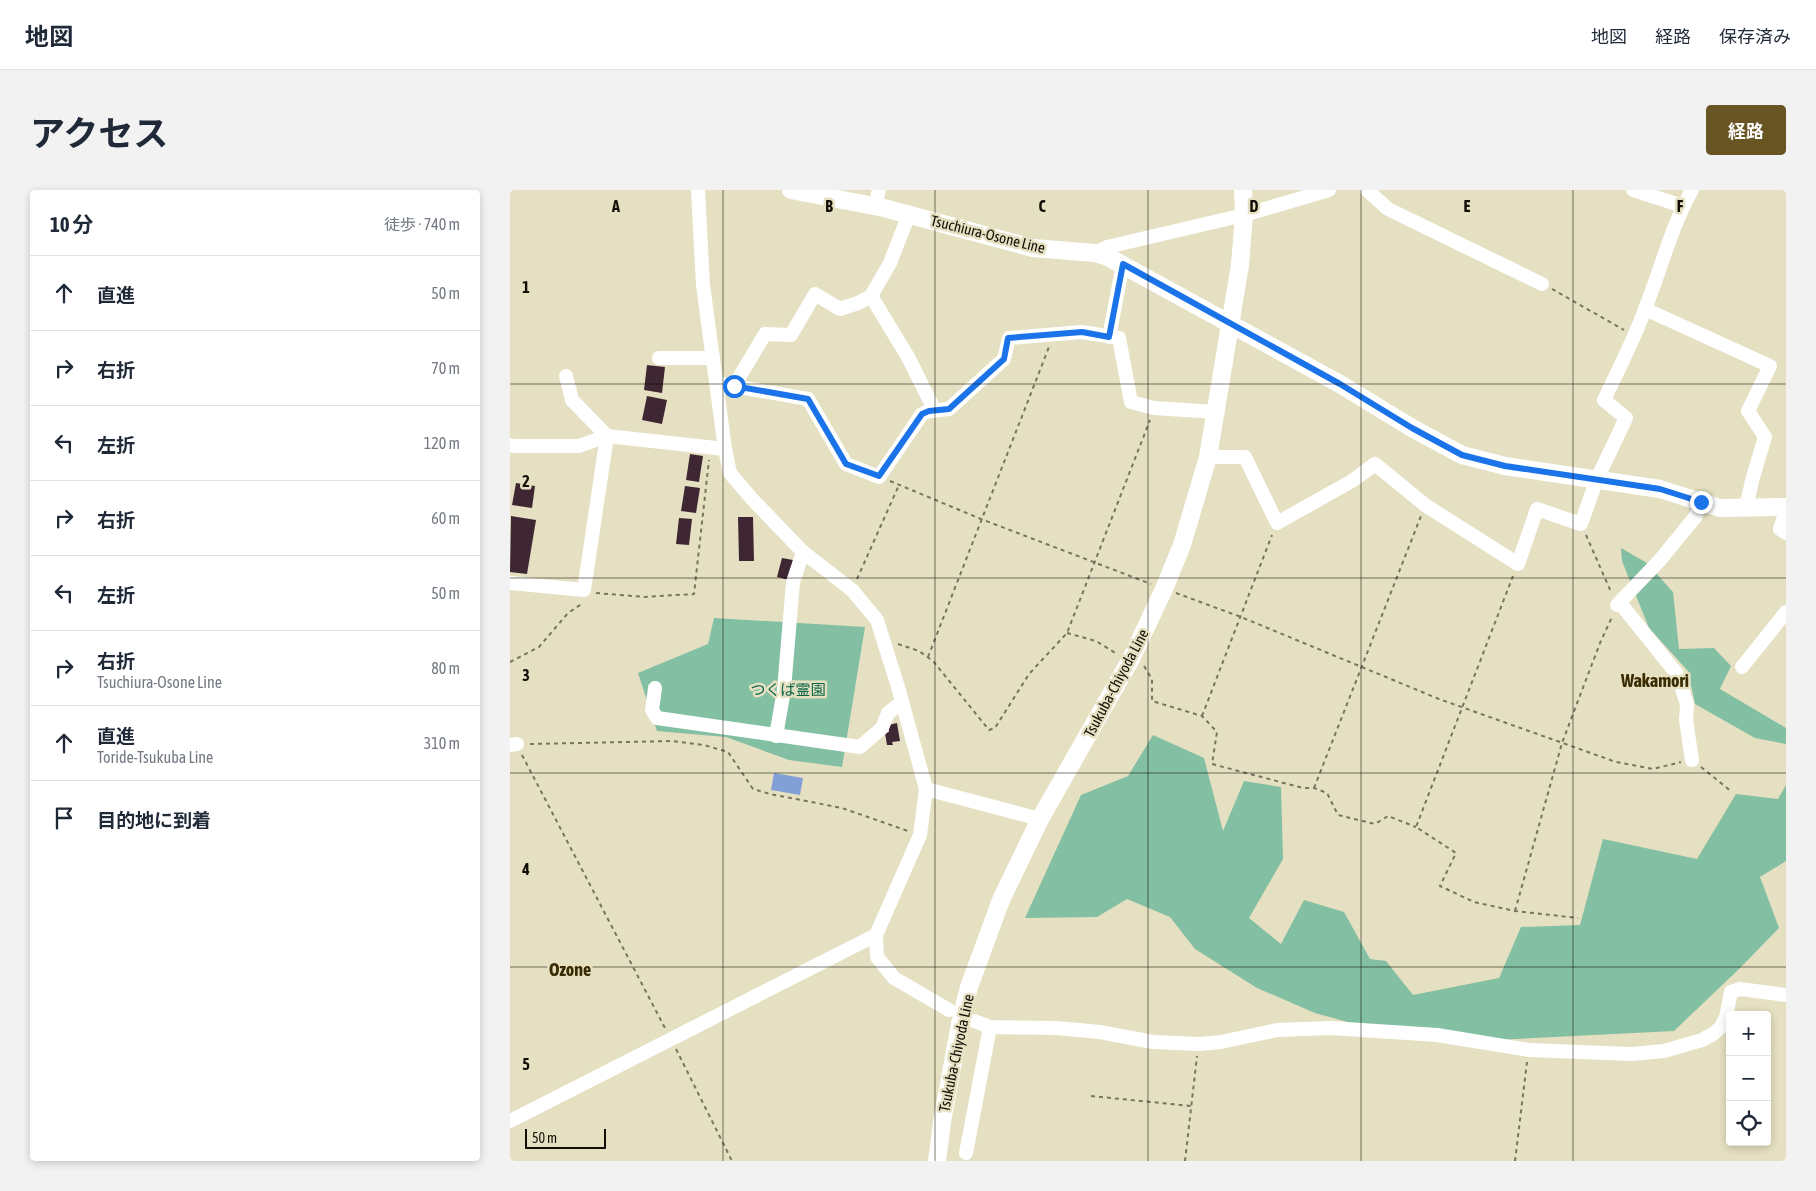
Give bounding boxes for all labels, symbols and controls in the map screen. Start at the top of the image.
text: 地図 [25,23,73,50]
text: 地図 [1591,26,1627,47]
text: 経路 [1655,26,1691,47]
text: 保存済み [1719,26,1791,47]
button: 経路 [1706,105,1786,155]
text: アクセス [30,113,168,153]
text: A [611,197,620,215]
text: B [825,197,833,215]
text: C [1038,197,1046,215]
text: D [1250,197,1259,215]
text: E [1464,197,1471,215]
text: F [1677,197,1684,215]
text: 10 分 [50,212,94,236]
street label: Tsuchiura-Osone Line [929,212,1047,256]
text: 徒歩 · 740 m [384,215,460,233]
text: 1 [522,278,530,296]
icon: ahead [50,279,78,307]
text: 直進 [97,284,135,306]
text: 50 m [431,284,460,302]
icon: right [50,354,78,382]
text: 右折 [97,359,135,381]
text: 70 m [431,359,460,377]
route start [723,375,746,398]
icon: left [50,429,78,457]
text: 左折 [97,434,135,456]
text: 120 m [424,434,460,452]
text: 2 [522,472,530,490]
route end [1690,491,1713,514]
icon: right [50,504,78,532]
text: 右折 [97,509,135,531]
text: 60 m [431,509,460,527]
icon: left [50,579,78,607]
text: 左折 [97,584,135,606]
text: 50 m [431,584,460,602]
street label: Tsukuba-Chiyoda Line [1080,626,1152,740]
text: 右折 [97,650,135,672]
icon: right [50,654,78,682]
text: 80 m [431,659,460,677]
text: 3 [522,666,530,684]
district label: Wakamori [1620,670,1689,691]
text: Tsuchiura-Osone Line [97,673,222,691]
park label: つくば霊園 [750,681,826,698]
text: 直進 [97,725,135,747]
icon: ahead [50,729,78,757]
text: 310 m [424,734,460,752]
text: Toride-Tsukuba Line [97,748,213,766]
icon: arrive [50,804,78,832]
text: 目的地に到着 [97,809,211,831]
text: 4 [521,860,530,878]
district label: Ozone [549,959,591,980]
street label: Tsukuba-Chiyoda Line [935,992,977,1113]
map controls [1726,1011,1771,1146]
button: + [1726,1011,1771,1056]
text: 5 [522,1055,530,1073]
button: − [1726,1056,1771,1101]
button: locate [1726,1101,1771,1146]
scale bar [525,1126,606,1149]
text: 50 m [532,1130,557,1146]

